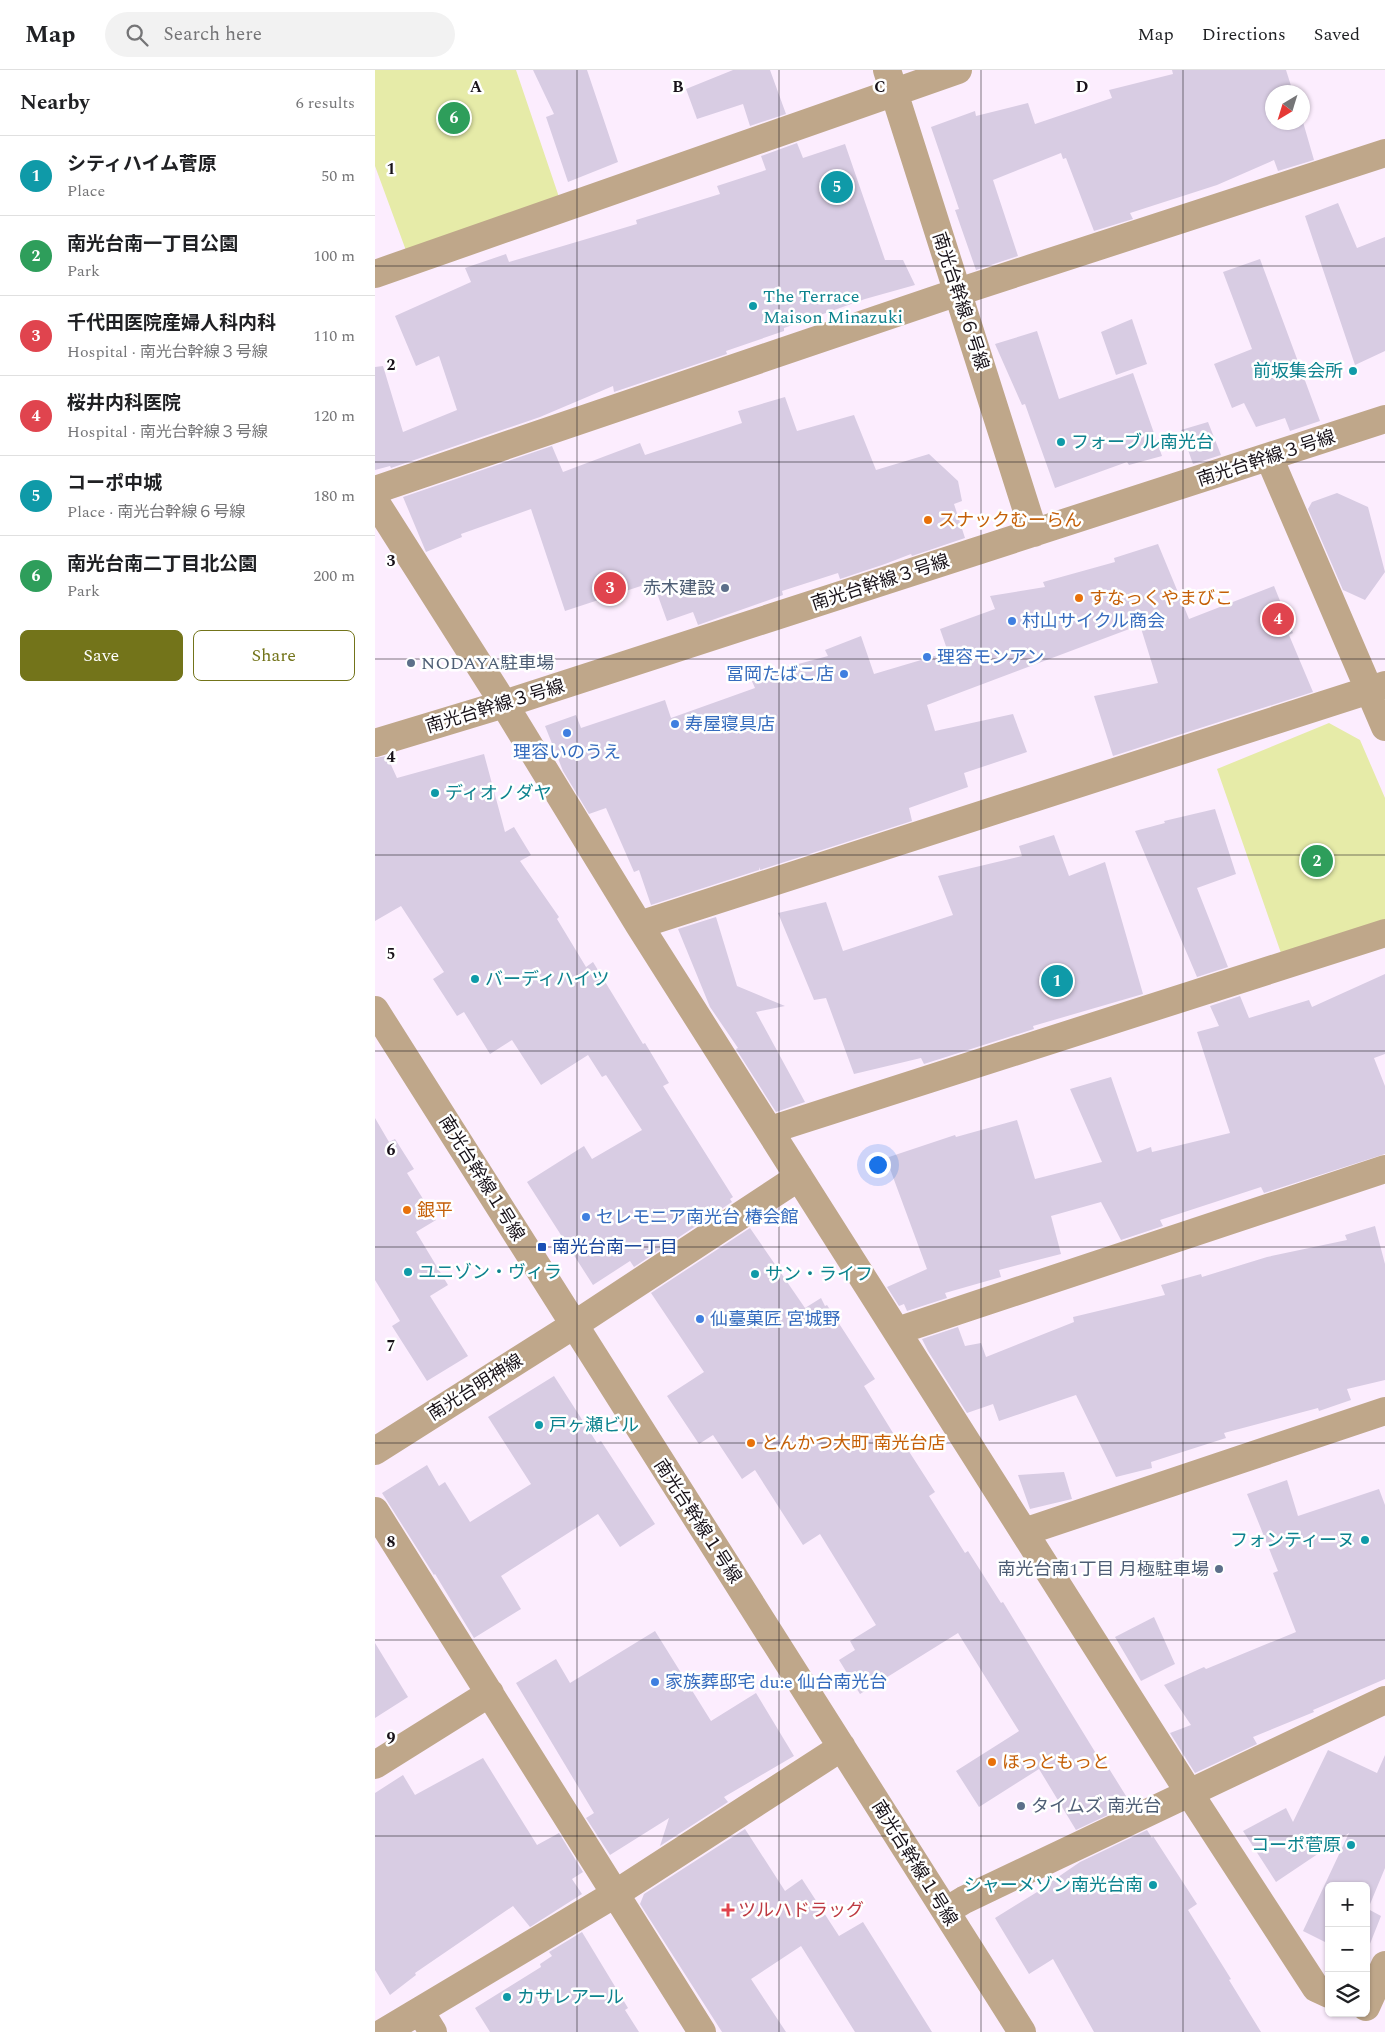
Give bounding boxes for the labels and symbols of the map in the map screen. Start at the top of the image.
text: A [470,75,483,99]
text: B [672,75,684,99]
text: C [874,75,886,99]
text: D [1076,75,1089,99]
north arrow [1265,85,1310,130]
pin: 6 [438,99,470,137]
text: 1 [387,157,395,181]
pin: 5 [821,168,853,206]
street label: 南光台幹線６号線 [925,229,996,374]
place label: The Terrace Maison Minazuki [763,283,903,331]
marker: The Terrace Maison Minazuki [747,300,759,312]
text: 2 [387,353,396,377]
place label: 前坂集会所 [1253,358,1343,385]
marker: 前坂集会所 [1347,365,1359,377]
street label: 南光台幹線３号線 [1194,423,1339,494]
place label: フォーブル南光台 [1071,429,1214,456]
marker: フォーブル南光台 [1055,436,1067,448]
place label: スナックむーらん [938,507,1082,534]
marker: スナックむーらん [922,514,934,526]
street label: 南光台幹線３号線 [808,547,953,618]
text: 3 [387,549,396,573]
pin: 3 [594,569,626,607]
place label: 赤木建設 [643,575,715,602]
marker: 赤木建設 [719,582,731,594]
place label: すなっくやまびこ [1089,585,1233,612]
marker: すなっくやまびこ [1073,592,1085,604]
pin: 4 [1262,600,1294,638]
place label: 村山サイクル商会 [1022,608,1165,635]
marker: 村山サイクル商会 [1006,615,1018,627]
place label: 理容モンアン [937,644,1044,671]
place label: NODAYA駐車場 [421,650,554,677]
marker: 理容モンアン [921,651,933,663]
marker: NODAYA駐車場 [405,657,417,669]
place label: 冨岡たばこ店 [726,661,834,688]
marker: 冨岡たばこ店 [838,668,850,680]
street label: 南光台幹線３号線 [422,673,568,740]
place label: 寿屋寝具店 [685,711,775,738]
marker: 寿屋寝具店 [669,718,681,730]
marker: 理容いのうえ [561,727,573,739]
place label: 理容いのうえ [513,739,621,766]
text: 4 [387,745,396,769]
place label: ディオノダヤ [445,780,552,807]
marker: ディオノダヤ [429,787,441,799]
pin: 2 [1301,842,1333,880]
text: 5 [387,942,395,966]
pin: 1 [1041,962,1073,1000]
place label: バーディハイツ [485,966,609,993]
marker: バーディハイツ [469,973,481,985]
street label: 南光台幹線１号線 [432,1110,531,1246]
text: 6 [387,1138,396,1162]
your location [865,1152,891,1178]
place label: 銀平 [417,1197,453,1224]
marker: 銀平 [401,1204,413,1216]
place label: セレモニア南光台 椿会館 [596,1204,799,1231]
marker: セレモニア南光台 椿会館 [580,1211,592,1223]
place label: 南光台南一丁目 [552,1234,678,1261]
marker: 南光台南一丁目 [536,1241,548,1253]
place label: ユニゾン・ヴィラ [418,1259,562,1286]
place label: サン・ライフ [765,1261,873,1288]
marker: ユニゾン・ヴィラ [402,1266,414,1278]
marker: サン・ライフ [749,1268,761,1280]
place label: 仙臺菓匠 宮城野 [710,1306,841,1333]
marker: 仙臺菓匠 宮城野 [694,1313,706,1325]
text: 7 [387,1334,396,1358]
street label: 南光台明神線 [422,1347,528,1427]
place label: 戸ヶ瀬ビル [549,1412,639,1439]
marker: 戸ヶ瀬ビル [533,1419,545,1431]
place label: とんかつ大町 南光台店 [761,1430,946,1457]
marker: とんかつ大町 南光台店 [745,1437,757,1449]
street label: 南光台幹線１号線 [647,1454,748,1589]
place label: フォンティーヌ [1230,1527,1355,1554]
text: 8 [387,1530,396,1554]
marker: フォンティーヌ [1359,1534,1371,1546]
place label: 南光台南1丁目 月極駐車場 [998,1556,1209,1583]
marker: 南光台南1丁目 月極駐車場 [1213,1563,1225,1575]
place label: 家族葬邸宅 du:e 仙台南光台 [665,1669,887,1696]
marker: 家族葬邸宅 du:e 仙台南光台 [649,1676,661,1688]
text: 9 [387,1726,396,1750]
place label: ほっともっと [1002,1749,1110,1776]
marker: ほっともっと [986,1756,998,1768]
place label: タイムズ 南光台 [1031,1793,1161,1820]
street label: 南光台幹線１号線 [865,1795,964,1931]
marker: タイムズ 南光台 [1015,1800,1027,1812]
place label: コーポ菅原 [1251,1832,1341,1859]
marker: コーポ菅原 [1345,1839,1357,1851]
place label: シャーメゾン南光台南 [964,1872,1143,1899]
marker: シャーメゾン南光台南 [1147,1879,1159,1891]
place label: ツルハドラッグ [738,1897,864,1924]
marker: ツルハドラッグ [722,1904,734,1916]
place label: カサレアール [517,1984,624,2011]
marker: カサレアール [501,1991,513,2003]

